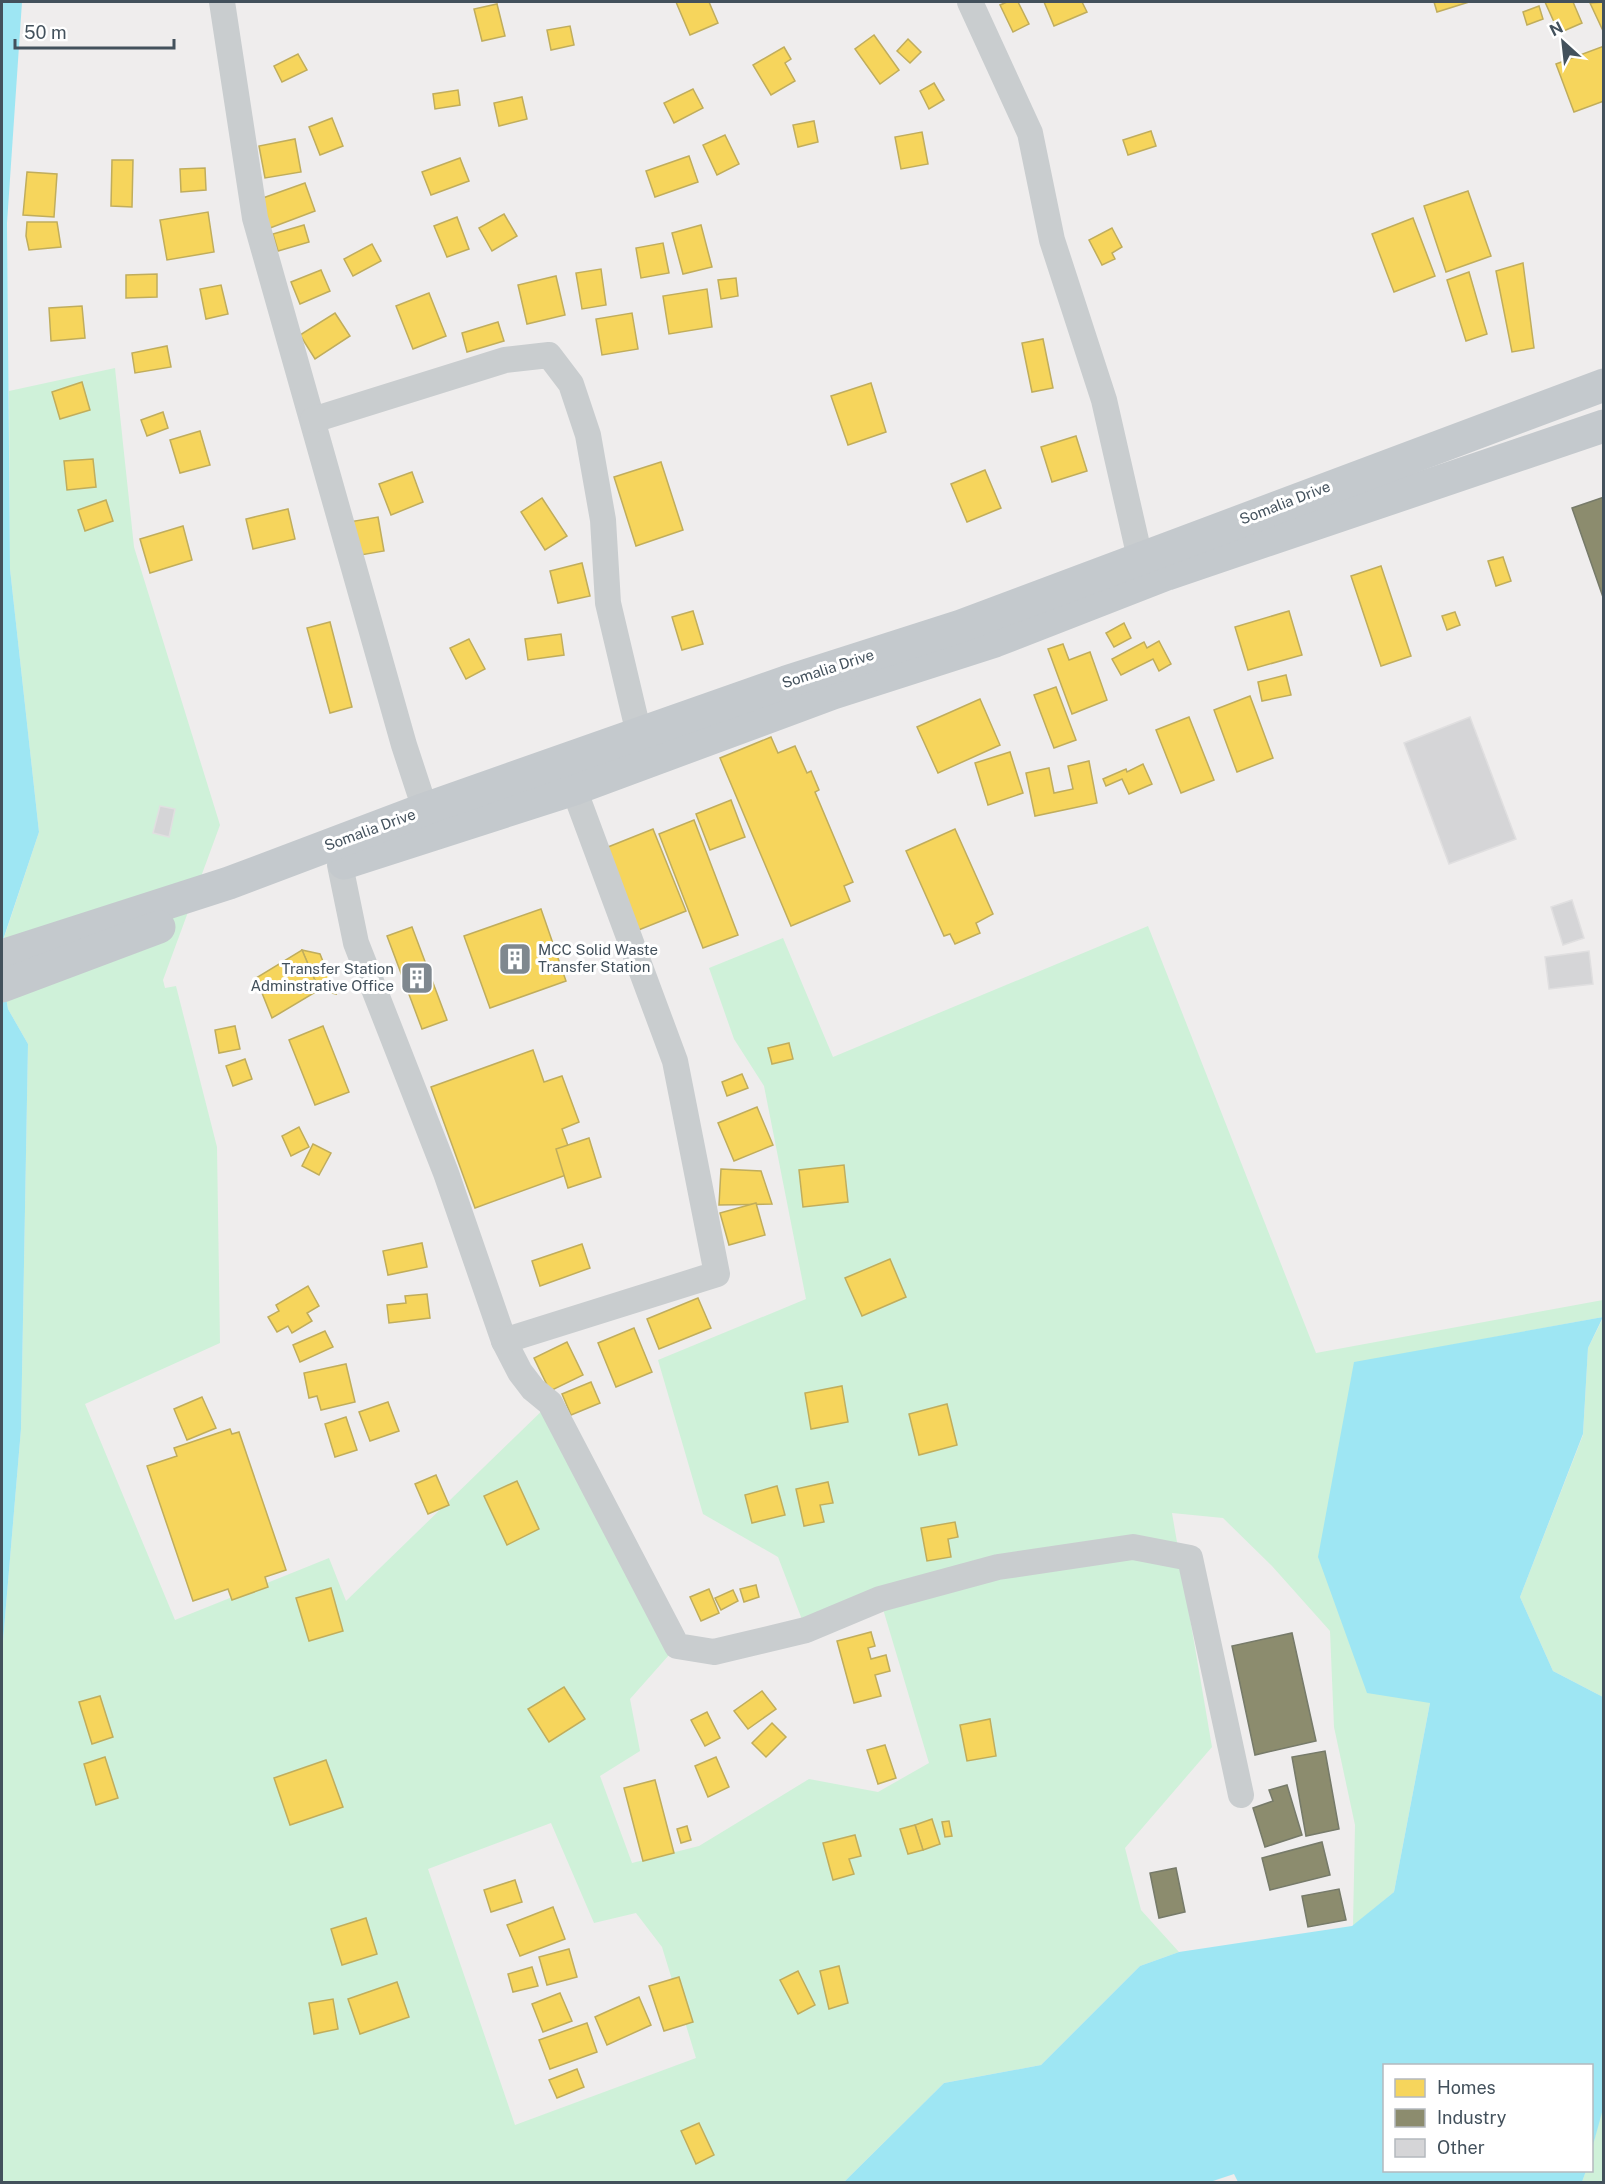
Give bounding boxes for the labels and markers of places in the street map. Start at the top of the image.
building icon: MCC Solid Waste Transfer Station [497,941,533,977]
place label: MCC Solid Waste Transfer Station [538,941,658,975]
place label: Transfer Station Adminstrative Office [251,960,394,994]
building icon: Transfer Station Adminstrative Office [399,960,435,996]

